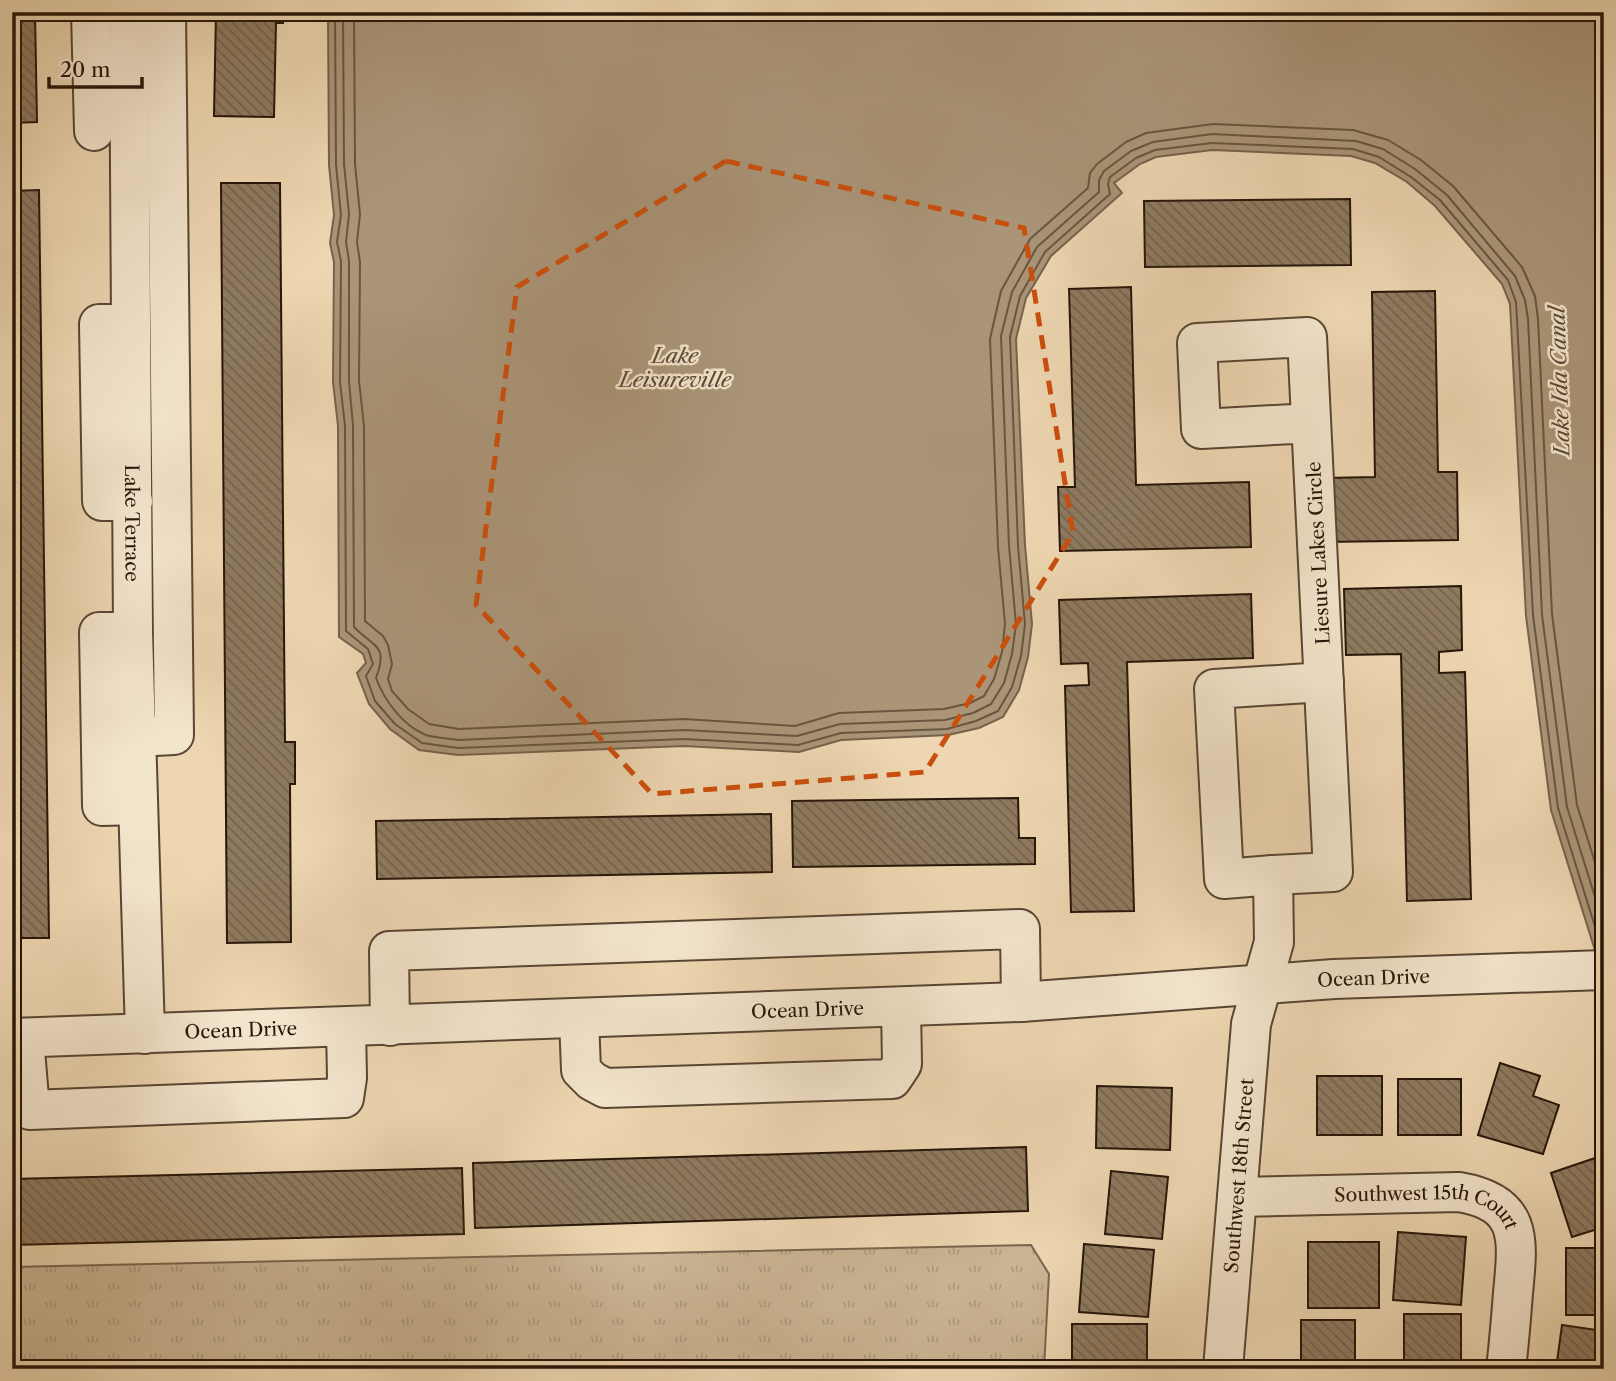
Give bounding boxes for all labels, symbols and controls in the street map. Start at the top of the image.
scale bar [49,46,142,90]
text: 20 m [60,57,111,82]
water label: Lake Ida Canal [1544,303,1575,458]
water label: Lake Leisureville [617,343,732,392]
street label: Liesure Lakes Circle [1302,461,1335,645]
street label: Lake Terrace [120,464,144,582]
street label: Ocean Drive [1316,965,1430,992]
street label: Ocean Drive [751,997,864,1024]
street label: Ocean Drive [184,1017,298,1044]
street label: Southwest 18th Street [1220,1077,1259,1274]
street label: Southwest 15th Court [1334,1181,1523,1233]

